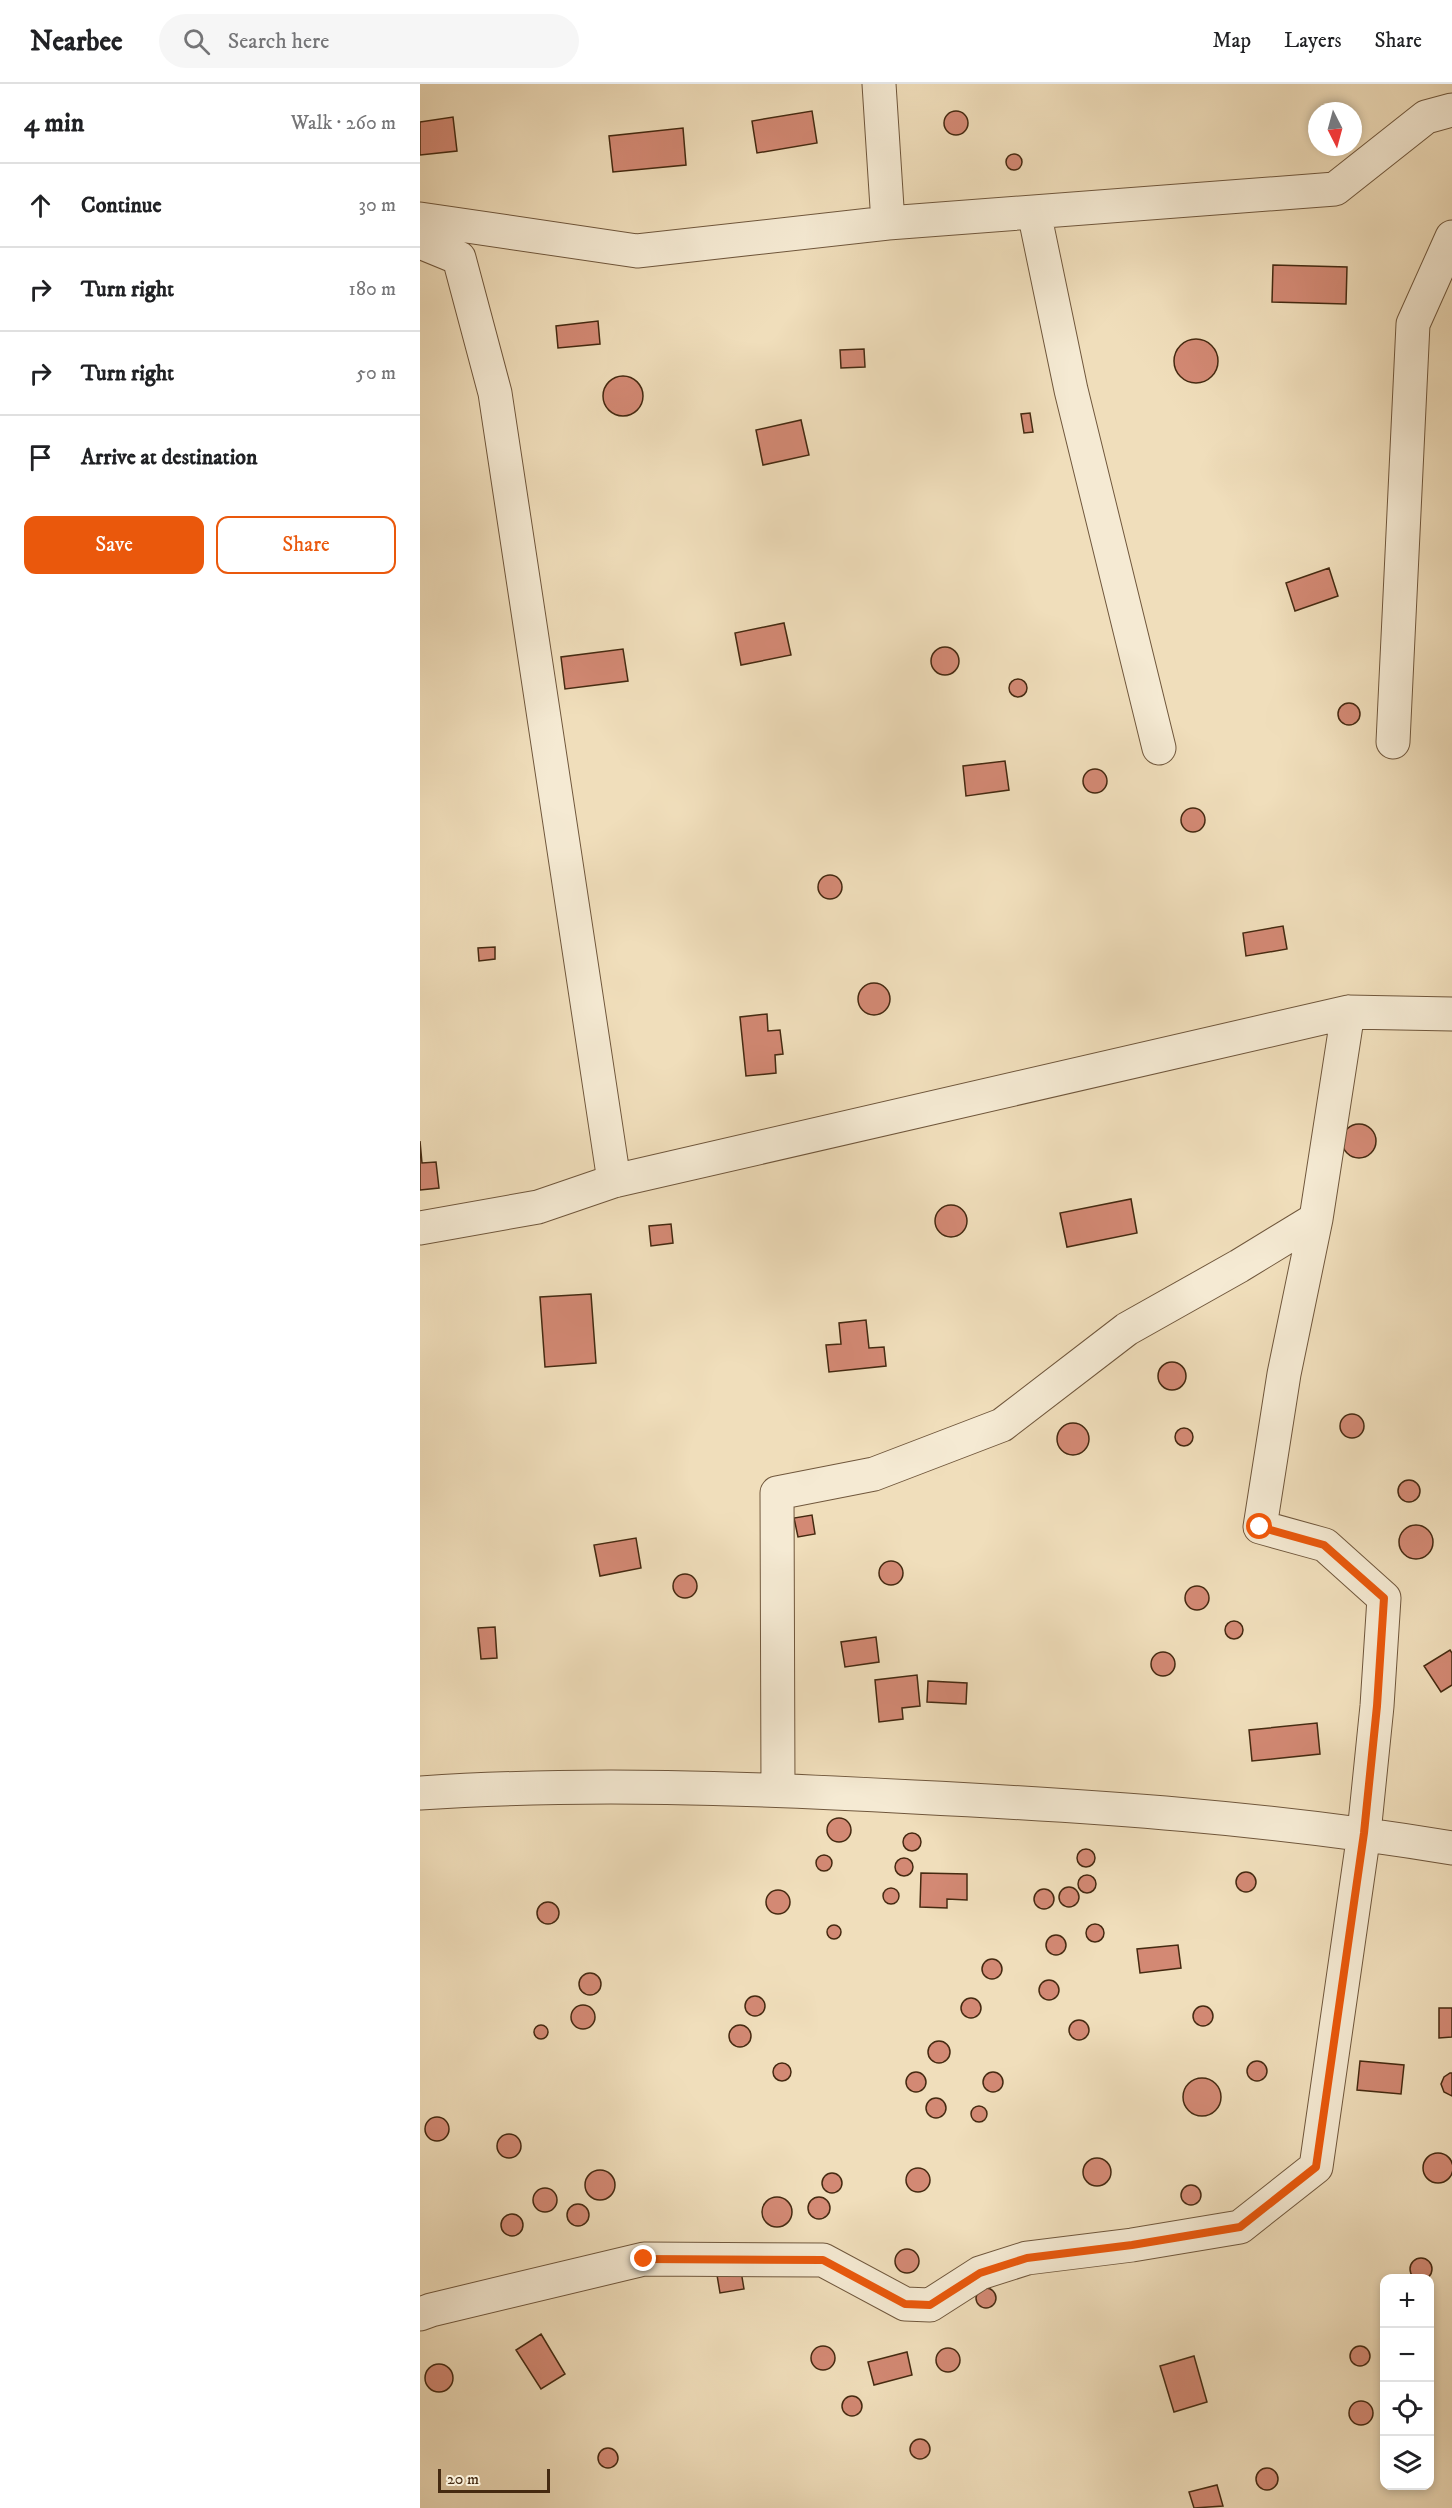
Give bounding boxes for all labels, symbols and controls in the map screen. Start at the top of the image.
search box [159,14,579,68]
text: Nearbee [30,24,123,59]
icon: search [180,25,213,58]
text: Search here [228,28,329,55]
text: Map [1212,28,1251,54]
text: Layers [1284,28,1342,54]
text: Share [1375,28,1422,54]
north arrow [1308,102,1362,156]
text: 4 min [24,107,84,140]
text: Walk · 260 m [291,111,396,136]
icon: ahead [24,189,57,222]
text: Continue [81,192,162,219]
text: 30 m [358,193,396,218]
icon: right [24,273,57,306]
text: Turn right [81,276,174,303]
text: 180 m [349,277,396,302]
icon: right [24,357,57,390]
text: Turn right [81,360,174,387]
text: 50 m [356,361,396,386]
icon: arrive [24,441,57,474]
text: Arrive at destination [81,444,258,471]
button: Save [24,516,204,574]
button: Share [216,516,396,574]
route start [1246,1513,1272,1539]
route end [630,2245,656,2271]
map controls [1380,2274,1434,2490]
button: + [1380,2274,1434,2328]
button: − [1380,2328,1434,2382]
button: locate [1380,2382,1434,2436]
button: layers [1380,2436,1434,2490]
scale bar [438,2466,550,2494]
text: 20 m [447,2469,479,2489]

